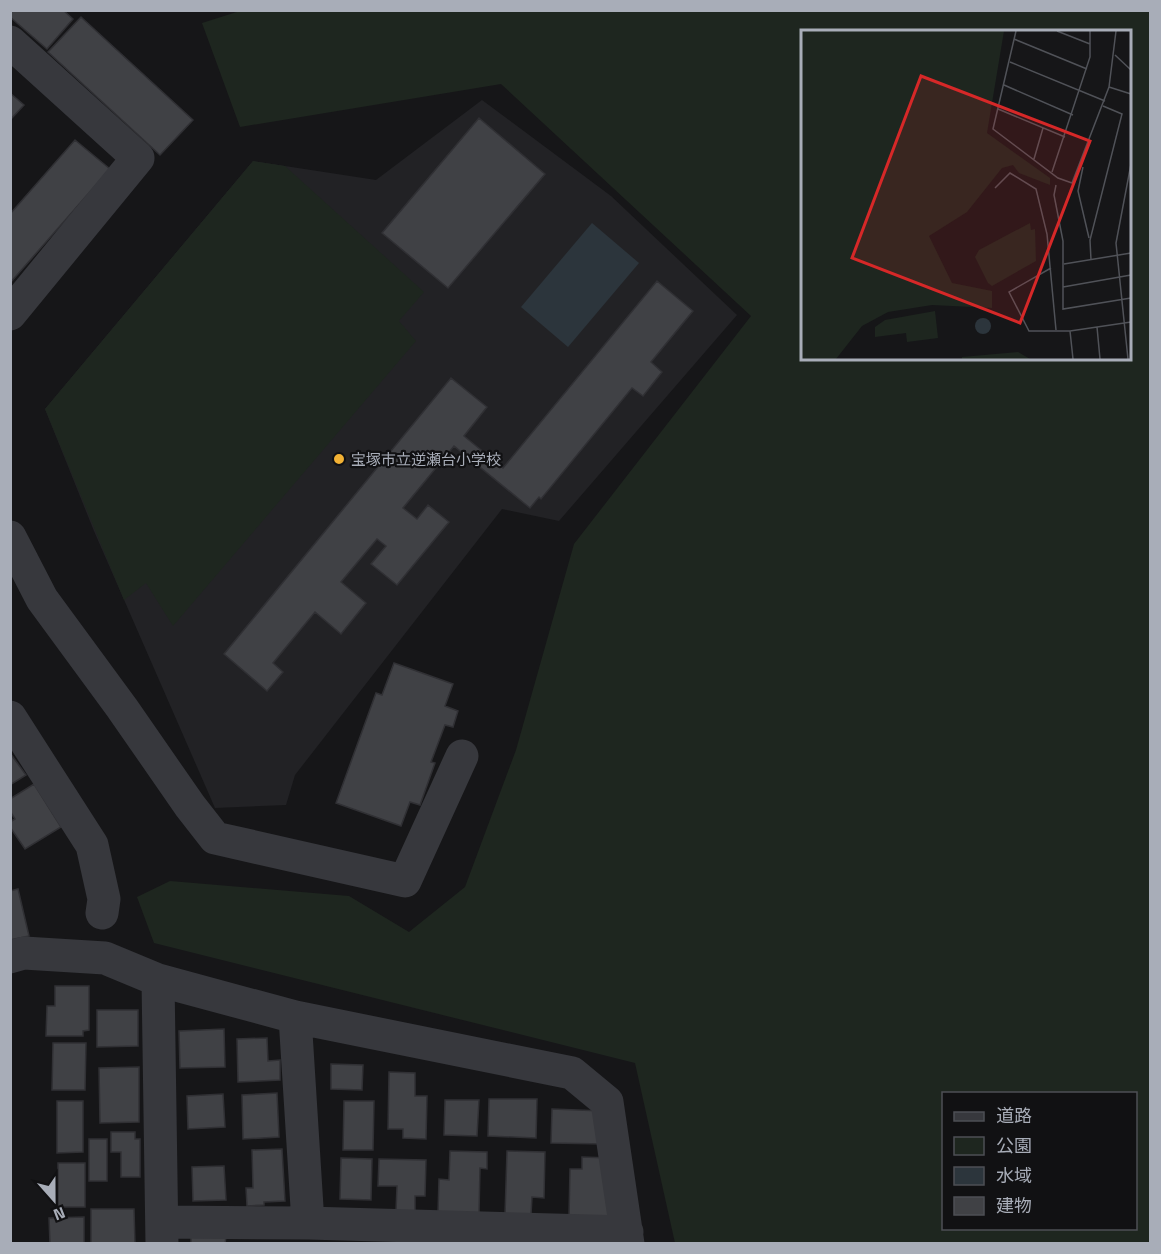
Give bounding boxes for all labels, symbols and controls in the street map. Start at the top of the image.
inset map [801,30,1131,360]
place label: 宝塚市立逆瀬台小学校 [351,448,501,471]
marker: 宝塚市立逆瀬台小学校 [332,452,346,466]
legend [942,1092,1137,1230]
text: 道路 [996,1102,1032,1129]
text: 公園 [996,1132,1032,1159]
text: 水域 [996,1162,1032,1189]
north arrow [24,1170,84,1230]
text: 建物 [996,1192,1032,1219]
text: N [50,1201,69,1227]

